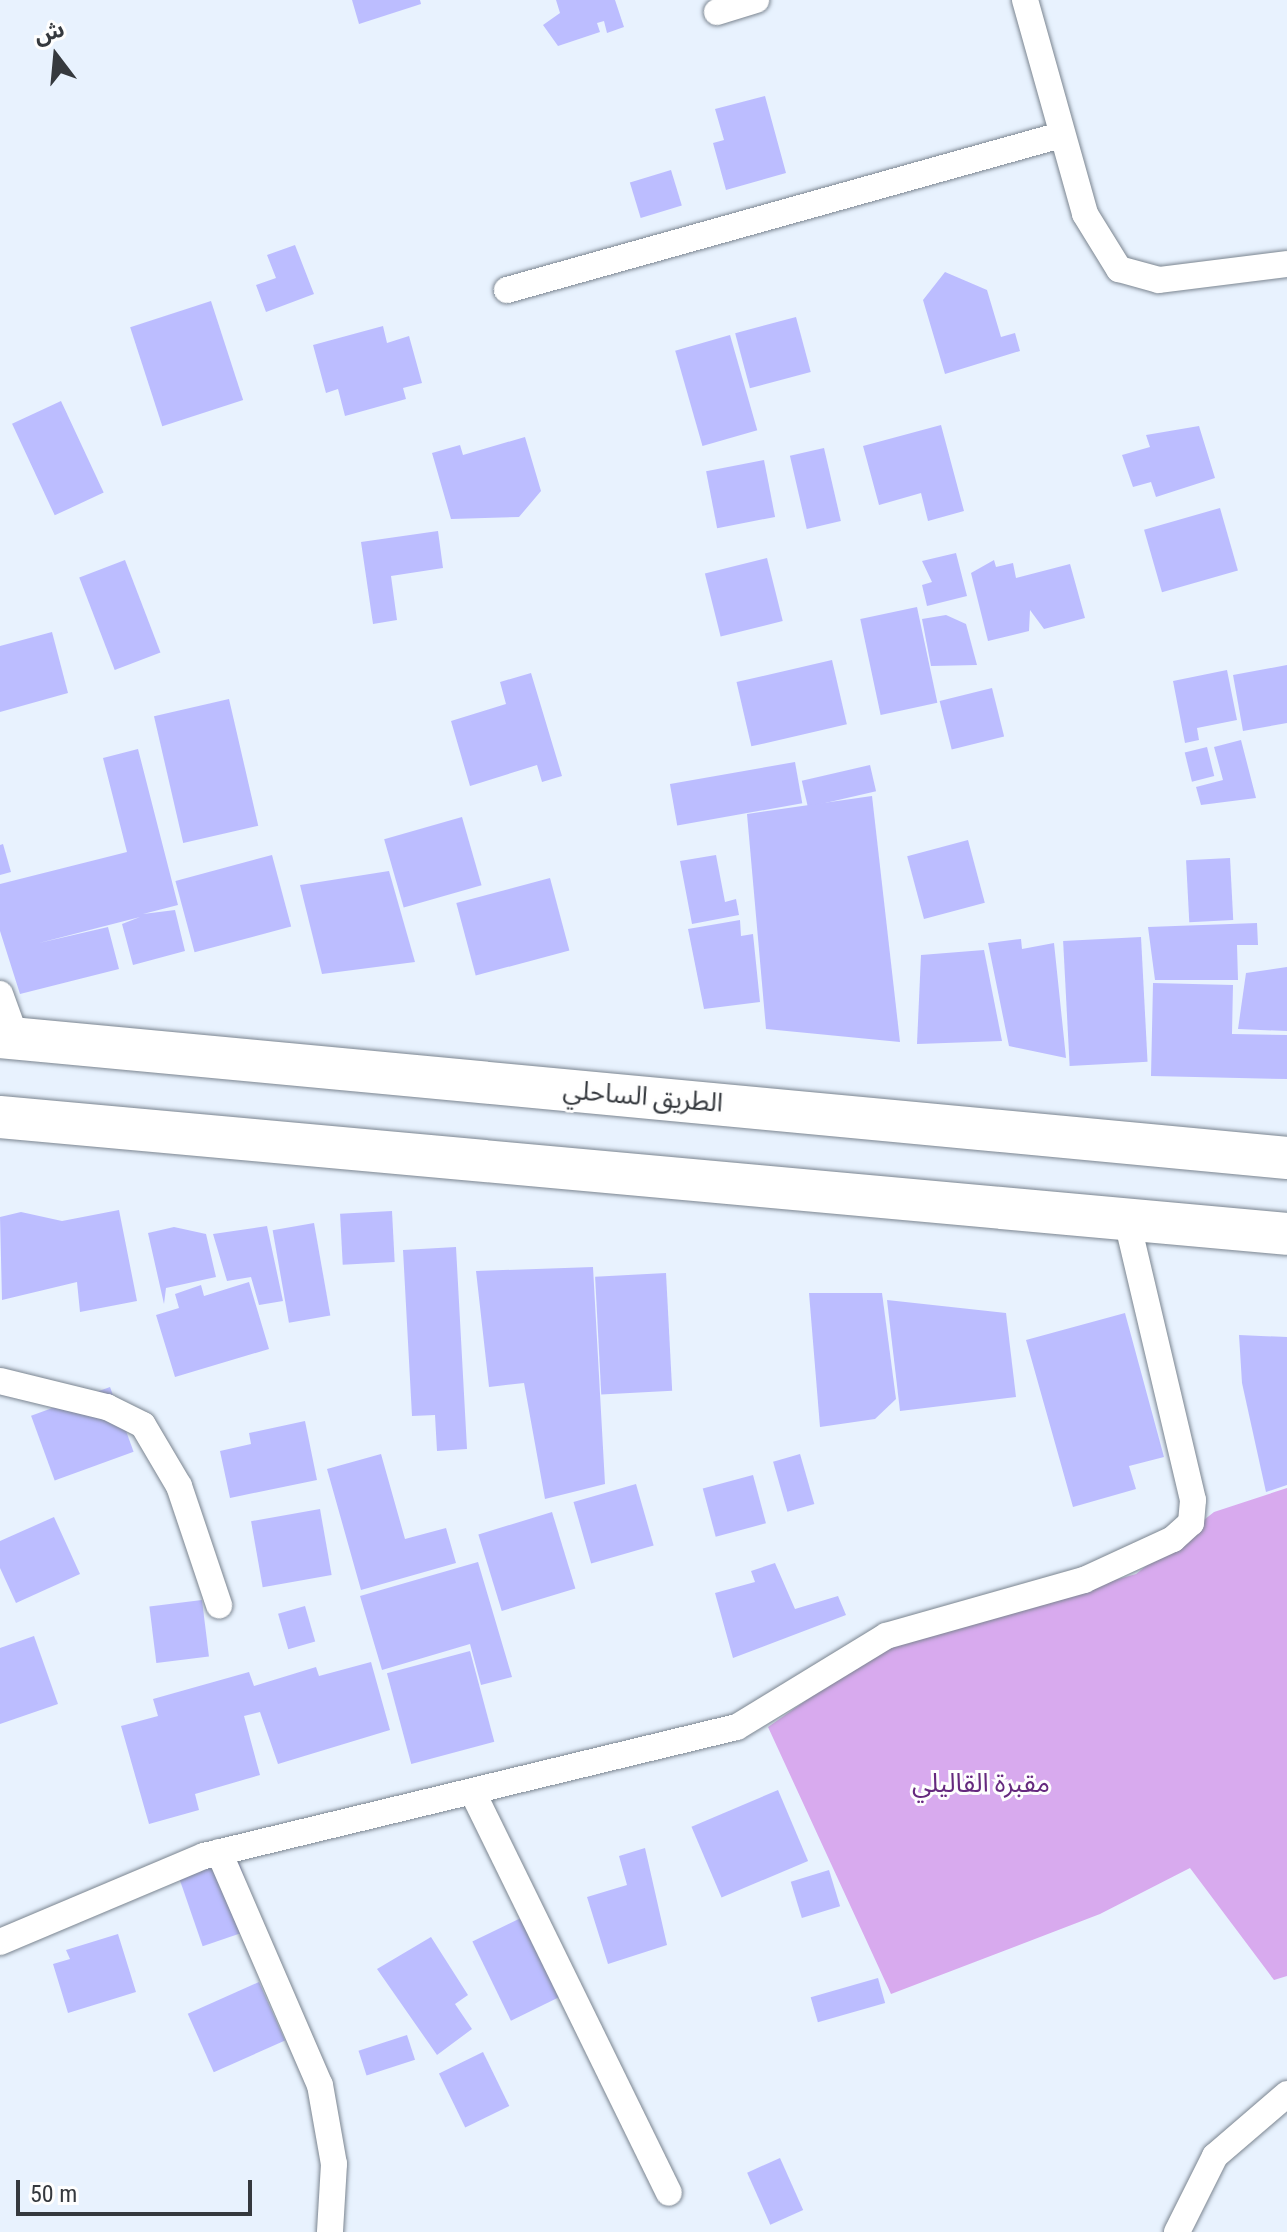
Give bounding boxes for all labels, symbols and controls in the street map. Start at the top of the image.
north arrow [16,16,96,96]
text: ش [31,16,67,49]
street label: الطريق الساحلي [562,1074,724,1120]
park label: مقبرة القاليلي [912,1768,1050,1800]
scale bar [20,2164,256,2214]
text: 50 m [30,2180,77,2208]

